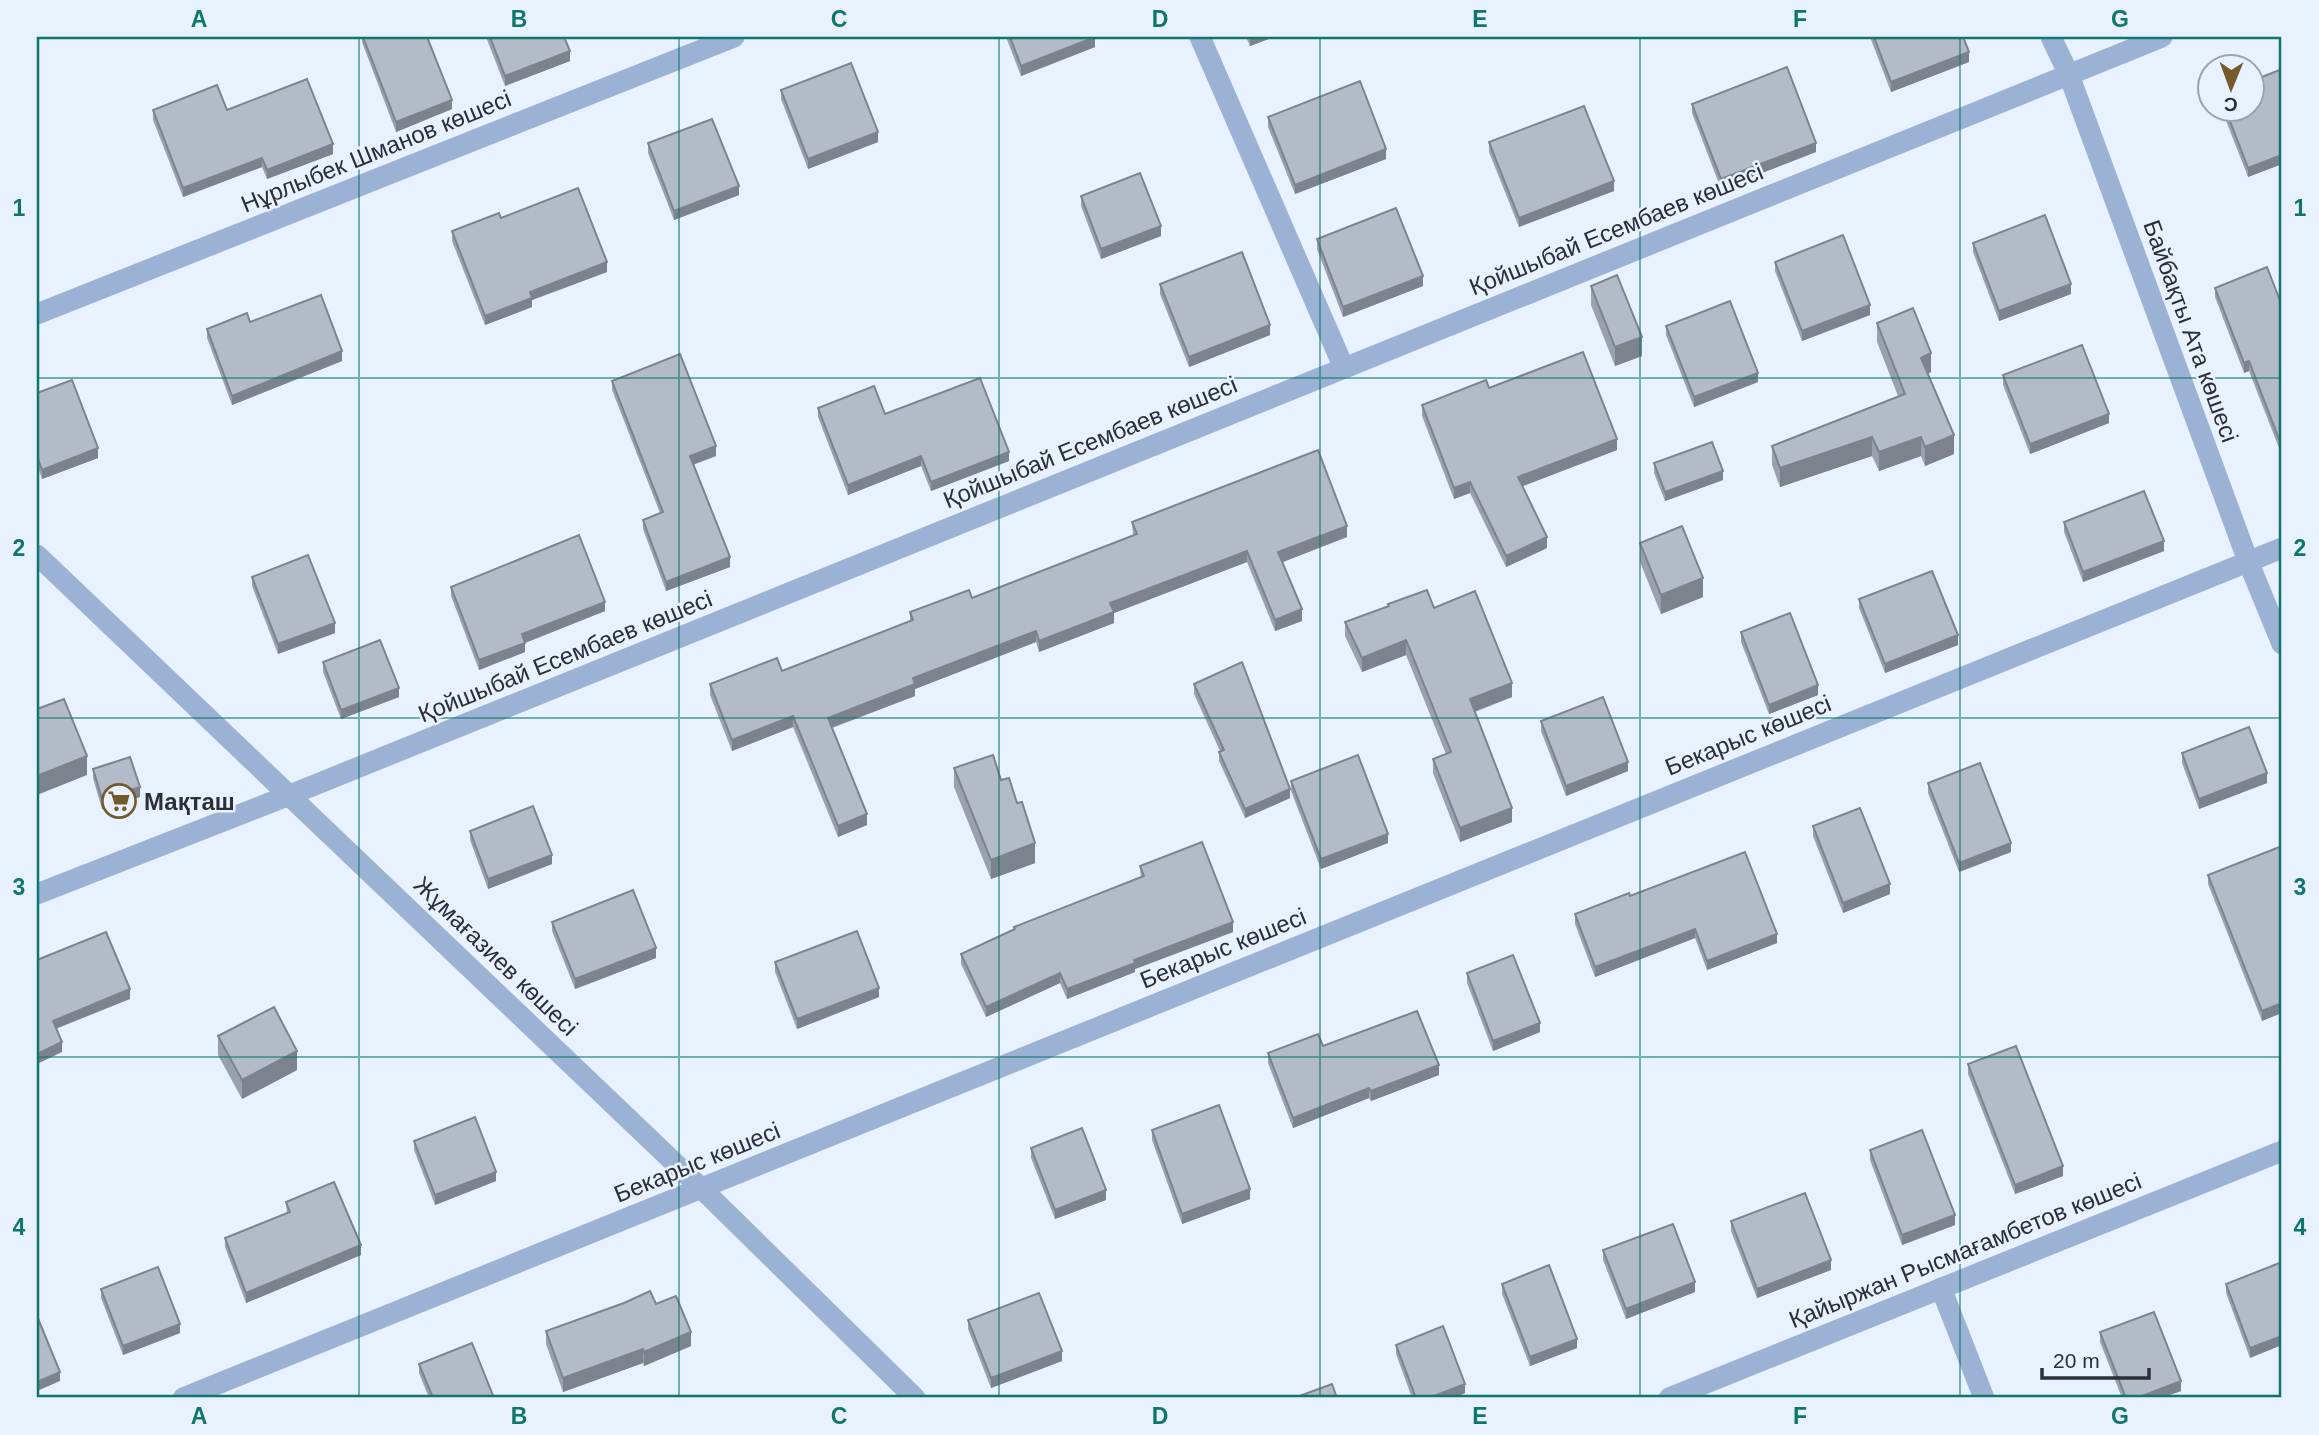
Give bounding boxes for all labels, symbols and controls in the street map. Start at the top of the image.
text: A [191,6,207,32]
text: B [511,6,527,32]
text: C [831,6,847,32]
text: D [1152,6,1168,32]
text: E [1472,6,1488,32]
text: F [1793,6,1807,32]
text: G [2111,6,2129,32]
north arrow [2196,52,2266,122]
street label: Нұрлыбек Шманов көшесі [237,84,515,218]
text: С [2223,94,2238,115]
street label: Қойшыбай Есембаев көшесі [1465,158,1767,300]
text: 1 [13,195,26,221]
text: 1 [2294,195,2307,221]
street label: Байбақты Ата көшесі [2138,216,2244,446]
street label: Қойшыбай Есембаев көшесі [939,371,1241,513]
text: 2 [13,535,25,561]
text: 2 [2294,535,2306,561]
street label: Қойшыбай Есембаев көшесі [414,585,716,727]
street label: Бекарыс көшесі [1661,689,1835,781]
supermarket icon: Мақташ [100,782,138,820]
place label: Мақташ [144,788,235,815]
street label: Жұмағазиев көшесі [409,871,583,1041]
text: 3 [13,874,25,900]
text: 3 [2294,874,2306,900]
street label: Бекарыс көшесі [1136,902,1310,994]
street label: Бекарыс көшесі [610,1116,784,1208]
street label: Қайыржан Рысмағамбетов көшесі [1785,1167,2145,1333]
text: 4 [13,1214,26,1240]
text: 4 [2294,1214,2307,1240]
scale bar [2042,1337,2149,1381]
text: 20 m [2053,1349,2100,1372]
text: A [191,1403,207,1429]
text: B [511,1403,527,1429]
text: C [831,1403,847,1429]
text: D [1152,1403,1168,1429]
text: E [1472,1403,1488,1429]
text: F [1793,1403,1807,1429]
text: G [2111,1403,2129,1429]

